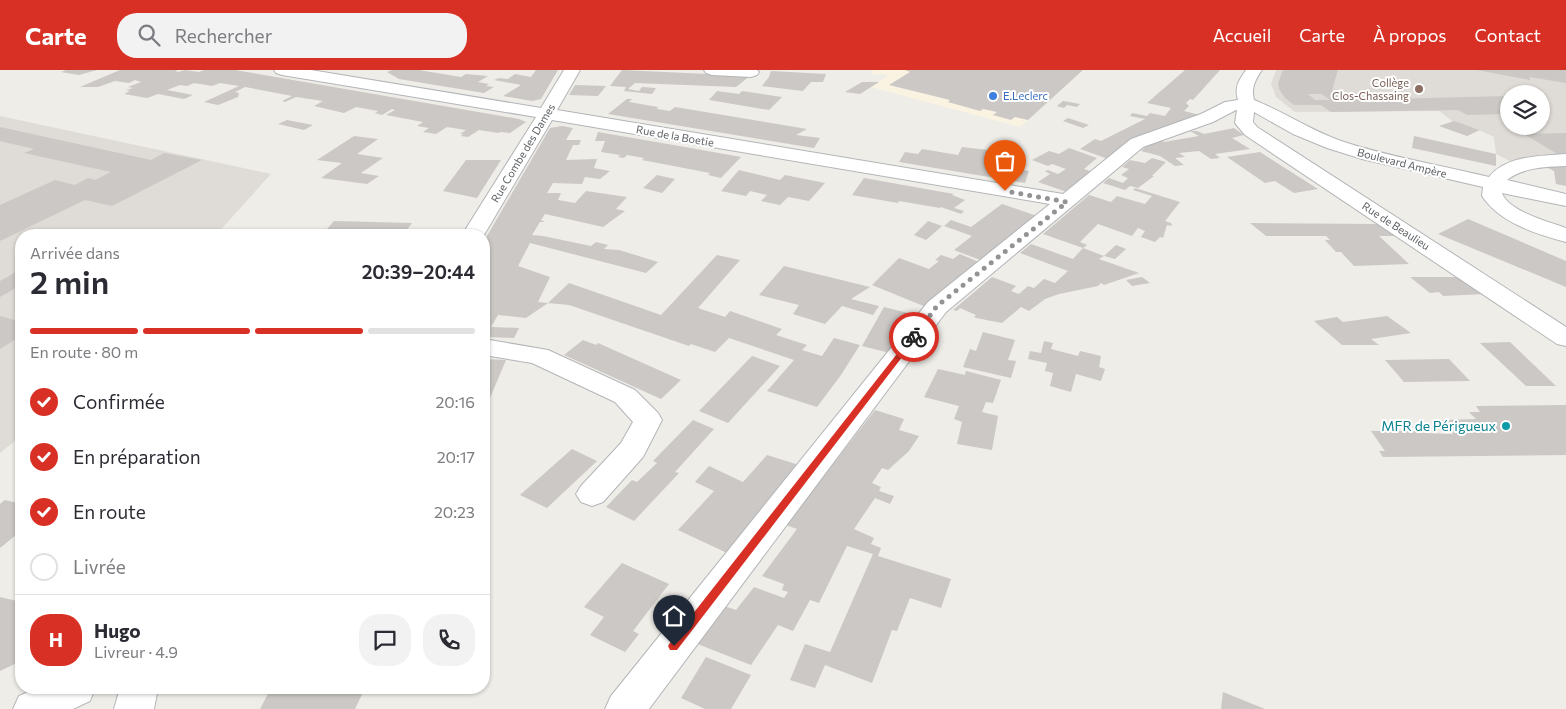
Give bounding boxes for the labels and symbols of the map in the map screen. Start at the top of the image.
place label: Collège Clos-Chassaing [1332,76,1409,102]
marker: Collège Clos-Chassaing [1413,83,1425,95]
place label: E.Leclerc [1003,89,1048,102]
marker: E.Leclerc [987,90,999,102]
street label: Rue Combe des Dames [488,101,557,205]
street label: Rue de la Boetie [635,122,715,149]
pin [984,140,1026,191]
street label: Boulevard Ampère [1356,145,1448,180]
street label: Rue de Beaulieu [1360,199,1433,252]
courier [889,312,939,362]
place label: MFR de Périgueux [1381,417,1497,434]
marker: MFR de Périgueux [1500,420,1512,432]
pin [653,595,695,646]

